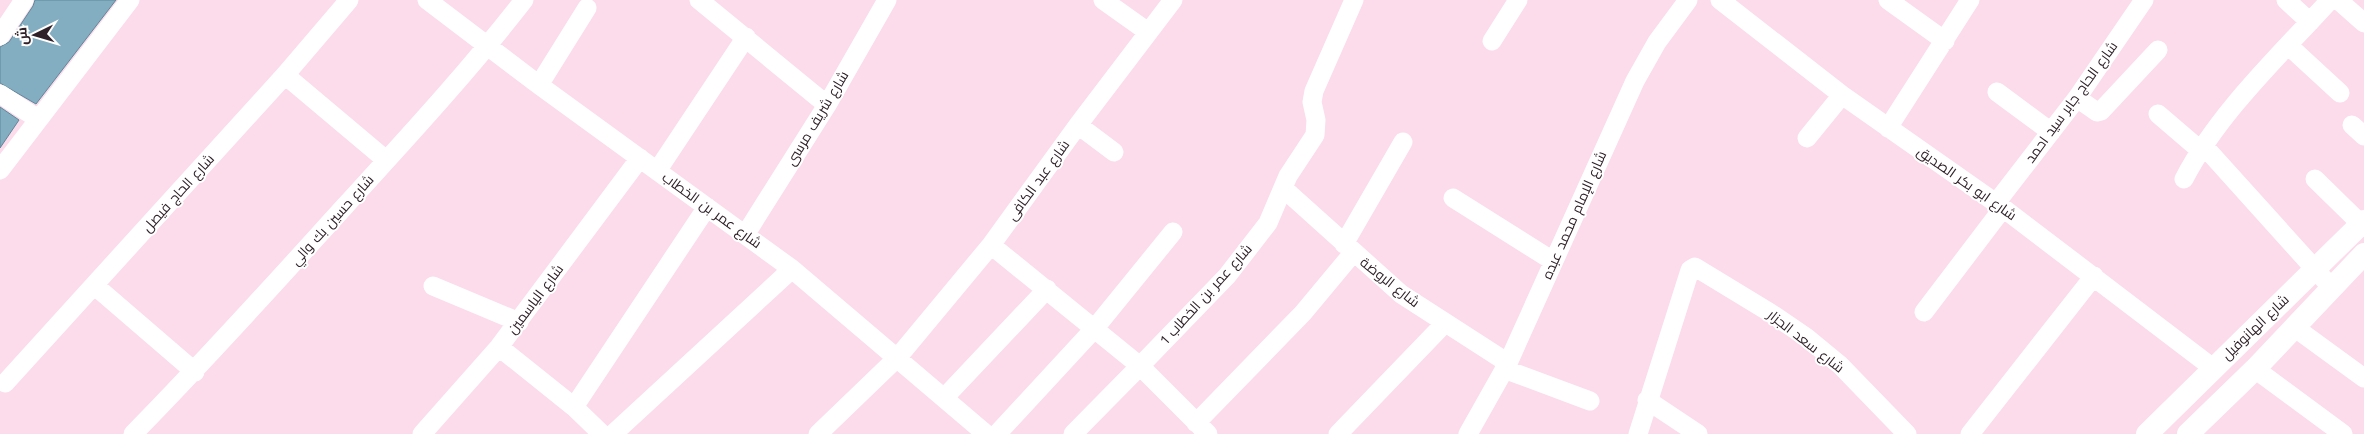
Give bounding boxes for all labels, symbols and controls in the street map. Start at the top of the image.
north arrow [10,10,60,60]
text: ش [13,26,32,46]
street label: شارع الحاج جابر سيد احمد [2022,38,2121,166]
street label: شارع شريف مرسى [782,68,852,169]
street label: شارع عبد الكافى [1003,137,1073,224]
street label: شارع ابو بكر الصديق [1914,143,2020,224]
street label: شارع الإمام محمد عبده [1539,148,1611,282]
street label: شارع الحاج فيصل [139,151,218,236]
street label: شارع عمر بن الخطاب [659,169,765,252]
street label: شارع حسين بك والي [287,172,380,271]
street label: شارع عمر بن الخطاب 1 [1157,241,1256,348]
street label: شارع الروضة [1357,254,1423,311]
street label: شارع الياسمين [504,261,567,337]
street label: شارع الهانوفيل [2218,291,2293,364]
street label: شارع سعد الجزار [1763,306,1847,377]

